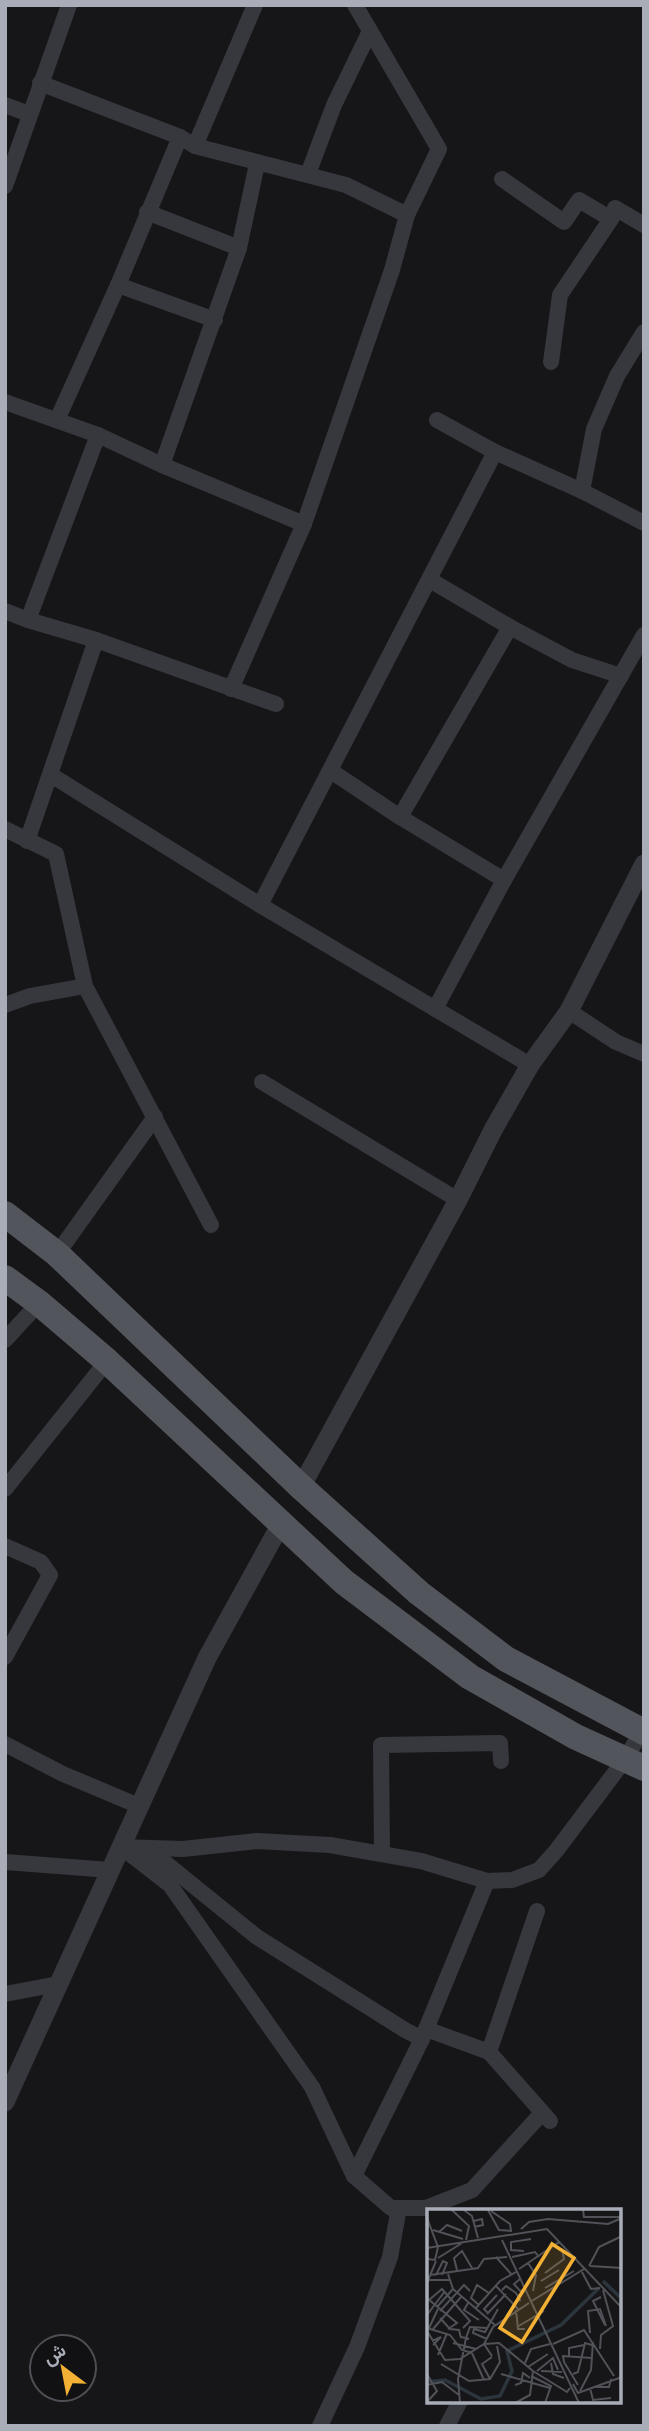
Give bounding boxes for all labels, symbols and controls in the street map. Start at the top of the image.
inset map [427,2209,621,2403]
north arrow [28,2333,98,2403]
text: ش [38,2337,70,2370]

